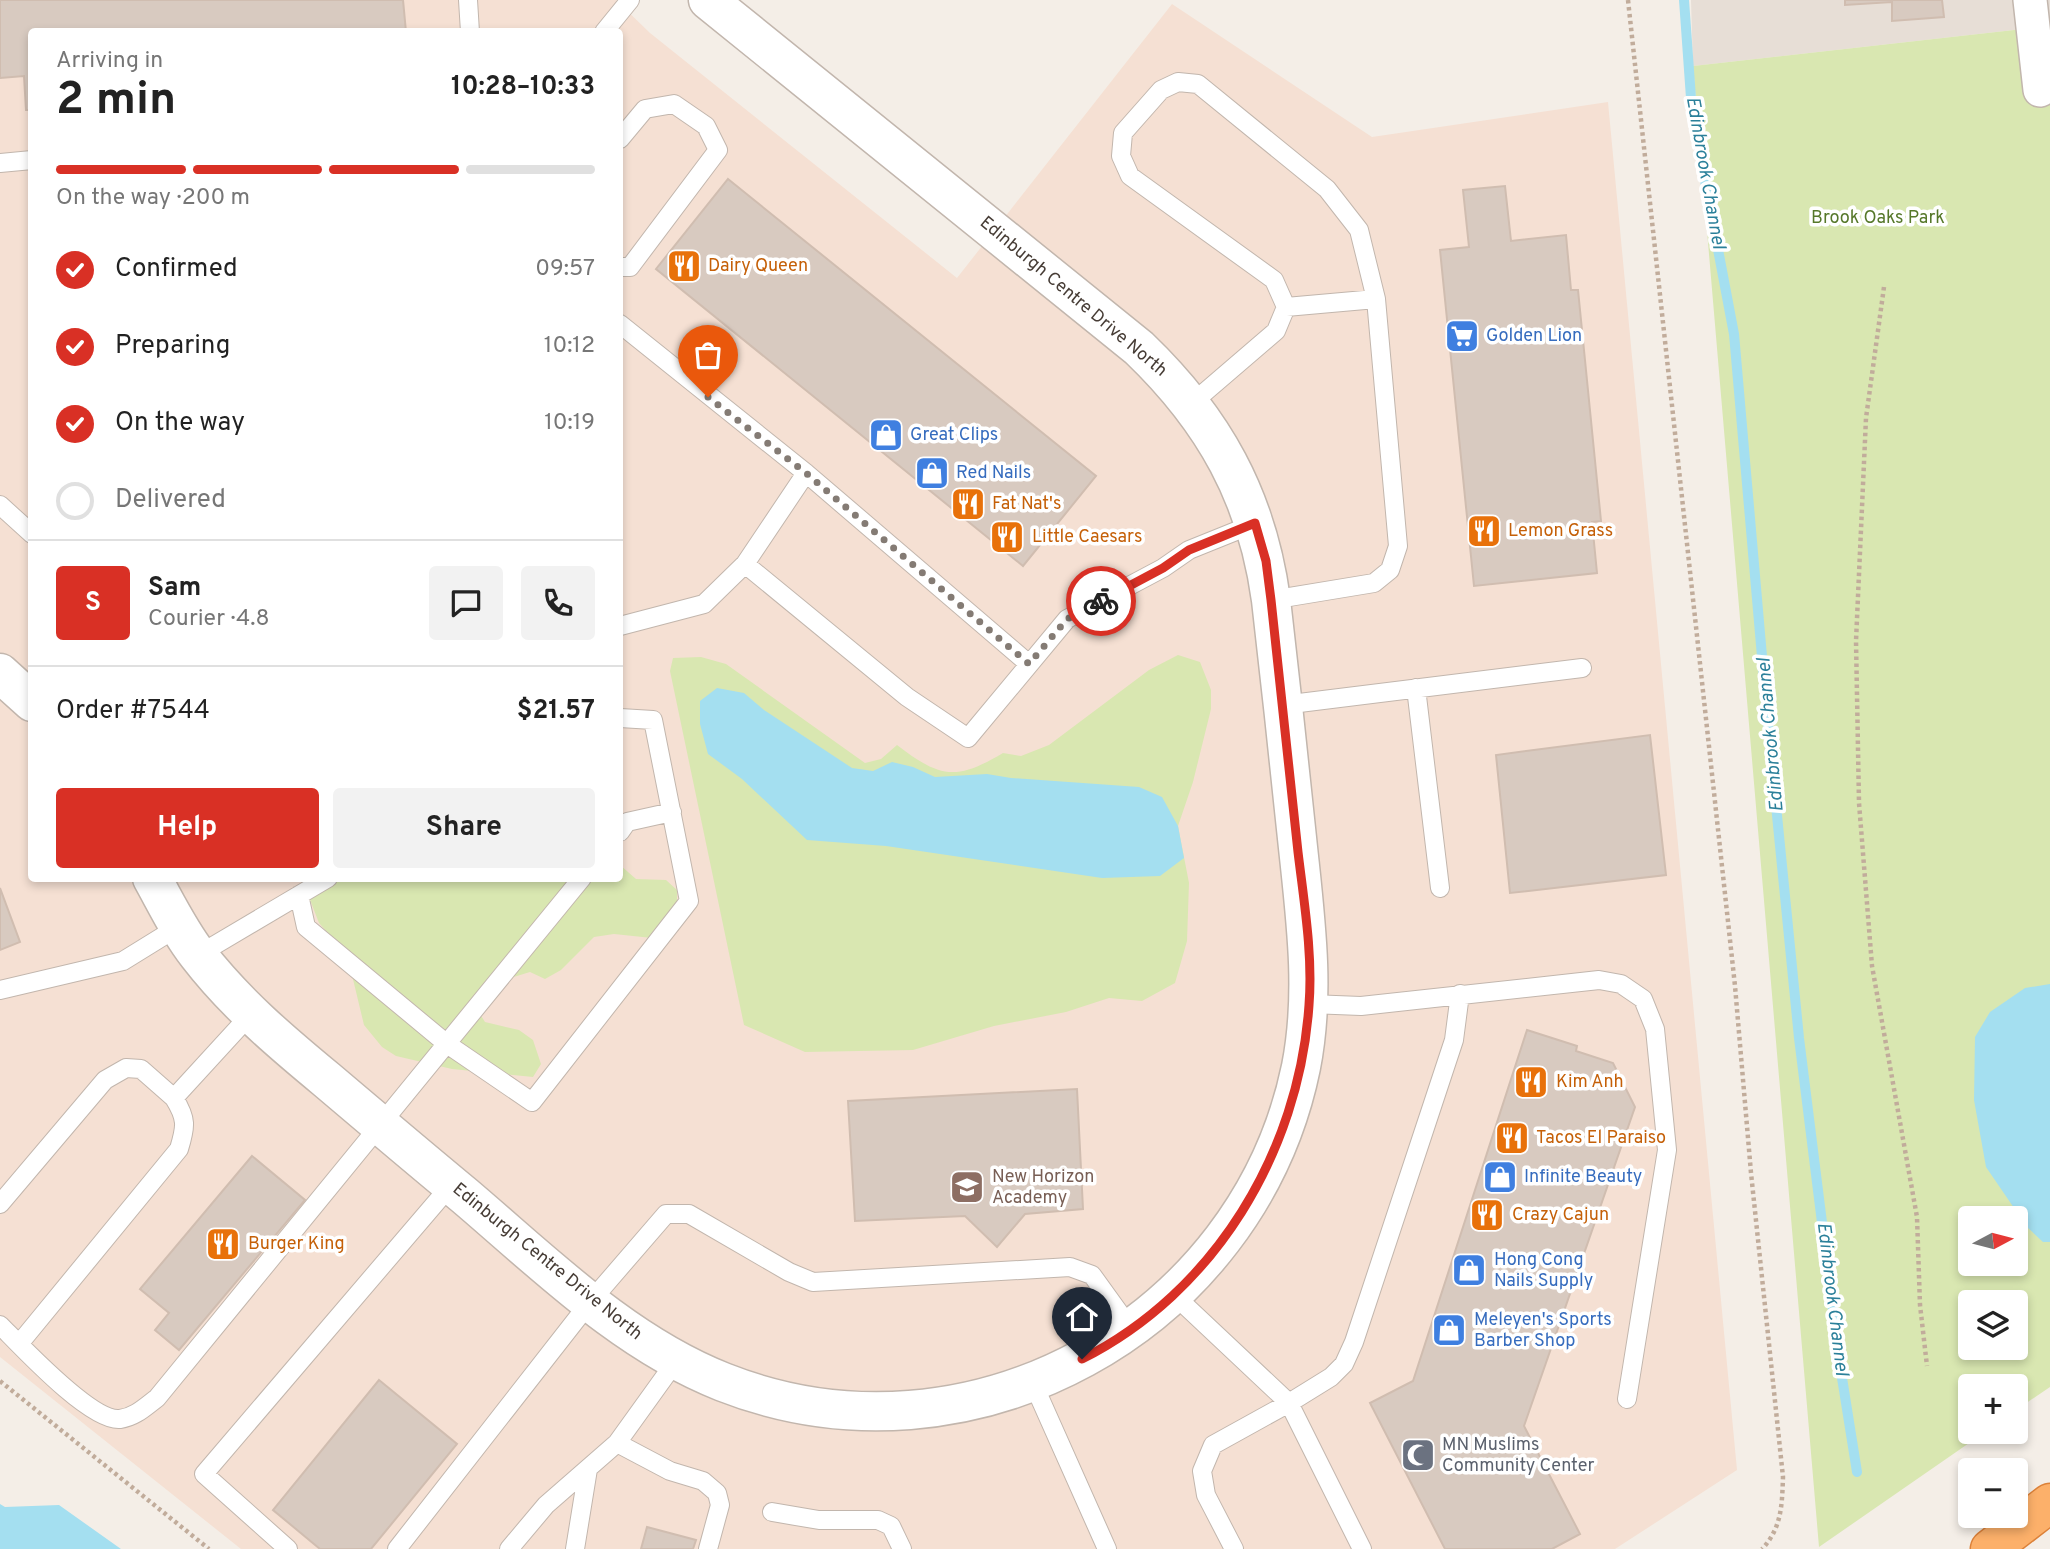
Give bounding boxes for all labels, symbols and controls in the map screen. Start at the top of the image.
text: Arriving in [56,47,163,76]
text: 10:28–10:33 [451,71,595,104]
text: 2 min [56,72,176,131]
water label: Edinbrook Channel [1680,95,1730,252]
text: On the way · 200 m [56,184,250,213]
park label: Brook Oaks Park [1811,207,1945,230]
street label: Edinburgh Centre Drive North [974,212,1172,382]
restaurant icon: Dairy Queen [665,247,703,285]
icon: check [56,251,94,289]
text: Confirmed [115,253,238,286]
text: 09:57 [535,255,595,284]
place label: Dairy Queen [708,255,808,278]
supermarket icon: Golden Lion [1443,317,1481,355]
pin [678,325,738,397]
place label: Golden Lion [1486,325,1582,348]
icon: check [56,328,94,366]
text: Preparing [115,330,230,363]
text: 10:12 [544,332,595,361]
icon: bag [689,336,727,374]
icon: check [56,405,94,443]
text: On the way [115,407,245,440]
text: 10:19 [544,409,595,438]
shop icon: Great Clips [867,416,905,454]
place label: Great Clips [910,424,998,447]
shop icon: Red Nails [913,454,951,492]
place label: Red Nails [956,462,1031,485]
text: Delivered [115,484,226,517]
restaurant icon: Fat Nat's [949,485,987,523]
place label: Fat Nat's [992,493,1061,516]
restaurant icon: Lemon Grass [1465,512,1503,550]
restaurant icon: Little Caesars [988,518,1026,556]
place label: Lemon Grass [1508,520,1613,543]
place label: Little Caesars [1032,526,1142,549]
button: chat [429,566,503,640]
button: phone [521,566,595,640]
courier [1066,566,1136,636]
text: Sam [148,572,201,605]
icon: bike [1082,582,1120,620]
text: S [85,587,101,620]
text: Courier · 4.8 [148,605,269,634]
water label: Edinbrook Channel [1752,656,1790,813]
text: Order #7544 [56,695,210,728]
text: $21.57 [517,695,595,728]
button: Help [56,788,319,868]
button: Share [333,788,595,868]
restaurant icon: Kim Anh [1512,1063,1550,1101]
place label: Kim Anh [1556,1071,1624,1094]
restaurant icon: Tacos El Paraiso [1493,1119,1531,1157]
place label: Tacos El Paraiso [1536,1127,1666,1150]
shop icon: Infinite Beauty [1481,1158,1519,1196]
place label: New Horizon Academy [992,1166,1094,1210]
place label: Infinite Beauty [1524,1166,1642,1189]
school or university icon: New Horizon Academy [948,1168,986,1206]
street label: Edinburgh Centre Drive North [447,1178,647,1346]
restaurant icon: Crazy Cajun [1468,1196,1506,1234]
place label: Crazy Cajun [1512,1204,1609,1227]
north arrow [1958,1206,2028,1276]
map controls [1958,1206,2028,1528]
water label: Edinbrook Channel [1811,1221,1853,1378]
restaurant icon: Burger King [204,1225,242,1263]
place label: Burger King [248,1233,345,1256]
place label: Hong Cong Nails Supply [1494,1249,1593,1293]
shop icon: Hong Cong Nails Supply [1450,1251,1488,1289]
pin [1052,1287,1112,1359]
button: layers [1958,1290,2028,1360]
icon: home [1063,1298,1101,1336]
place label: Meleyen's Sports Barber Shop [1474,1309,1612,1353]
shop icon: Meleyen's Sports Barber Shop [1430,1311,1468,1349]
button: + [1958,1374,2028,1444]
place label: MN Muslims Community Center [1442,1434,1595,1478]
mosque icon: MN Muslims Community Center [1399,1436,1437,1474]
button: − [1958,1458,2028,1528]

